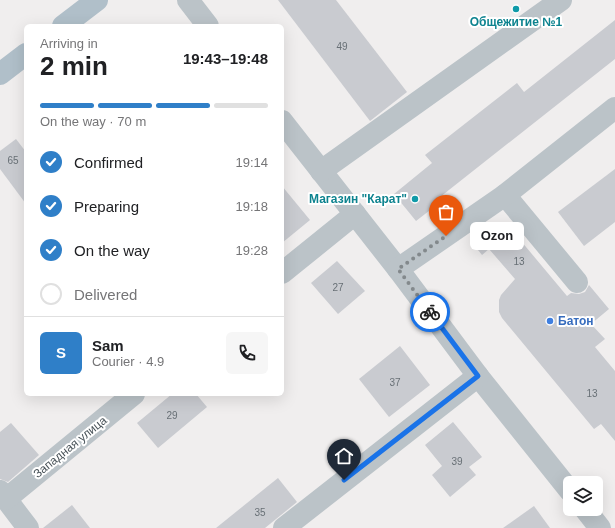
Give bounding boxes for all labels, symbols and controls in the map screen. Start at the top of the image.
marker: Общежитие №1 [511,4,521,14]
place label: Общежитие №1 [470,15,563,29]
text: Arriving in [40,36,98,51]
house number: 49 [336,41,348,52]
text: 19:43–19:48 [183,50,268,67]
text: 2 min [40,51,108,81]
text: On the way · 70 m [40,114,146,129]
icon: check [40,151,62,173]
text: Confirmed [74,154,143,171]
house number: 65 [7,155,19,166]
text: 19:14 [235,155,268,170]
place label: Магазин "Карат" [309,192,407,206]
marker: Магазин "Карат" [410,194,420,204]
icon: check [40,195,62,217]
pin [429,195,463,236]
text: Preparing [74,198,139,215]
text: 19:18 [235,199,268,214]
icon: bag [435,201,457,223]
callout: Ozon [470,222,524,250]
text: Ozon [481,228,513,243]
icon: check [40,239,62,261]
text: On the way [74,242,150,259]
text: 19:28 [235,243,268,258]
house number: 13 [513,256,525,267]
house number: 27 [332,282,344,293]
text: Delivered [74,286,137,303]
courier [410,292,450,332]
icon: bike [419,301,441,323]
place label: Батон [558,314,594,328]
marker: Батон [545,316,555,326]
button: phone [226,332,268,374]
text: Sam [92,337,124,354]
text: S [56,344,66,361]
text: Courier · 4.9 [92,354,164,369]
house number: 37 [389,377,401,388]
house number: 13 [586,388,598,399]
house number: 29 [166,410,178,421]
street label: Западная улица [31,413,110,481]
pin [327,439,361,480]
icon: home [333,445,355,467]
house number: 39 [451,456,463,467]
map controls [563,476,603,516]
button: layers [563,476,603,516]
house number: 35 [254,507,266,518]

